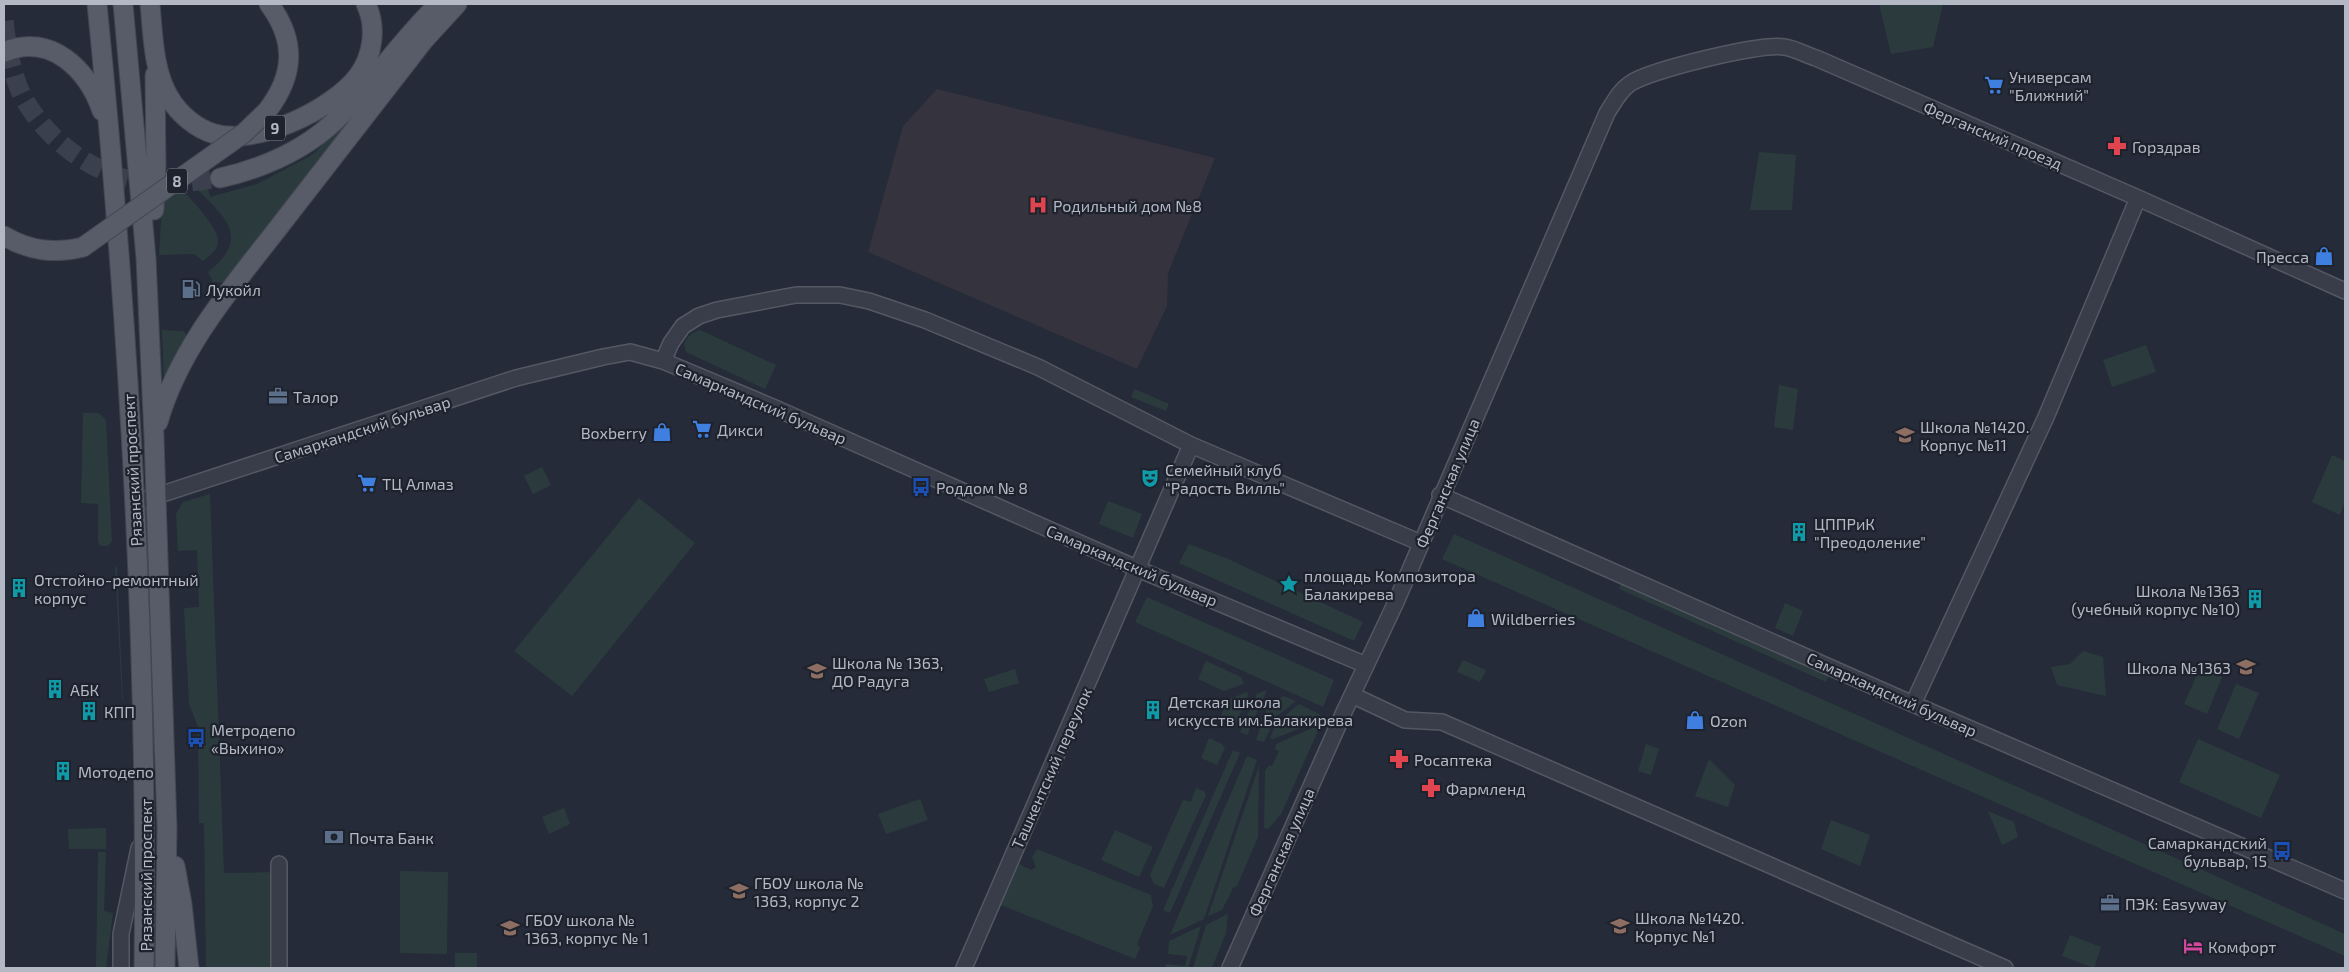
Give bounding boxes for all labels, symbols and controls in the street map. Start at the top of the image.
place label: Универсам "Ближний" [2009,67,2092,104]
supermarket icon: Универсам "Ближний" [1983,74,2005,96]
street label: Ферганский проезд [1921,97,2065,173]
road number: 9 [265,116,285,140]
pharmacy icon: Горздрав [2106,135,2128,157]
place label: Горздрав [2132,137,2201,156]
road number: 8 [167,168,187,194]
hospital icon: Родильный дом №8 [1027,194,1049,216]
place label: Родильный дом №8 [1053,196,1202,215]
shop icon: Пресса [2313,245,2335,267]
place label: Пресса [2256,247,2309,266]
fuel station icon: Лукойл [180,278,202,300]
place label: Лукойл [206,280,261,300]
street label: Самаркандский бульвар [672,358,850,449]
office icon: Талор [267,385,289,407]
place label: Талор [293,387,339,406]
street label: Самаркандский бульвар [271,391,453,467]
street label: Рязанский проспект [119,393,145,547]
street label: Ферганская улица [1411,415,1484,551]
place label: Школа №1420. Корпус №11 [1920,417,2029,455]
supermarket icon: Дикси [691,418,713,440]
place label: Дикси [717,420,763,439]
shop icon: Boxberry [651,421,673,443]
place label: Boxberry [581,423,648,442]
school or university icon: Школа №1420. Корпус №11 [1894,424,1916,446]
place label: Семейный клуб "Радость Вилль" [1165,460,1285,497]
theatre icon: Семейный клуб "Радость Вилль" [1139,467,1161,489]
supermarket icon: ТЦ Алмаз [356,472,378,494]
place label: ТЦ Алмаз [382,474,454,493]
bus stop icon: Роддом № 8 [910,476,932,498]
place label: Роддом № 8 [936,478,1028,497]
place label: ЦППРиК "Преодоление" [1814,514,1926,551]
street label: Самаркандский бульвар [1043,520,1221,611]
building icon: ЦППРиК "Преодоление" [1788,521,1810,543]
place label: площадь Композитора Балакирева [1304,566,1476,603]
place label: Отстойно-ремонтный корпус [34,570,199,608]
place icon: площадь Композитора Балакирева [1278,573,1300,595]
building icon: Отстойно-ремонтный корпус [8,577,30,599]
place label: Школа №1363 (учебный корпус №10) [2071,581,2240,619]
building icon: Школа №1363 (учебный корпус №10) [2244,588,2266,610]
shop icon: Wildberries [1465,607,1487,629]
place label: Wildberries [1491,609,1575,628]
street label: Самаркандский бульвар [1804,648,1980,741]
place label: Школа № 1363, ДО Радуга [832,653,943,691]
school or university icon: Школа №1363 [2235,656,2257,678]
place label: Школа №1363 [2127,658,2231,677]
school or university icon: Школа № 1363, ДО Радуга [806,660,828,682]
building icon: АБК [44,678,66,700]
place label: АБК [70,680,100,699]
street label: Ташкентский переулок [1007,684,1096,852]
place label: Детская школа искусств им.Балакирева [1168,692,1353,730]
building icon: Детская школа искусств им.Балакирева [1142,699,1164,721]
building icon: КПП [78,700,100,722]
place label: КПП [104,702,135,721]
shop icon: Ozon [1684,709,1706,731]
place label: Ozon [1710,711,1747,730]
place label: Метродепо «Выхино» [211,720,296,757]
bus stop icon: Метродепо «Выхино» [185,727,207,749]
pharmacy icon: Росаптека [1388,748,1410,770]
place label: Росаптека [1414,750,1492,769]
building icon: Мотодепо [52,760,74,782]
place label: Мотодепо [78,762,154,781]
pharmacy icon: Фармленд [1420,777,1442,799]
place label: Фармленд [1446,779,1526,798]
street label: Ферганская улица [1244,785,1319,920]
street label: Рязанский проспект [136,798,155,951]
bank icon: Почта Банк [323,826,345,848]
place label: Почта Банк [349,828,434,847]
place label: Самаркандский бульвар, 15 [2148,833,2267,871]
bus stop icon: Самаркандский бульвар, 15 [2271,840,2293,862]
place label: ГБОУ школа № 1363, корпус 2 [754,873,864,911]
school or university icon: ГБОУ школа № 1363, корпус 2 [728,880,750,902]
office icon: ПЭК: Easyway [2099,892,2121,914]
place label: ПЭК: Easyway [2125,894,2227,913]
place label: Школа №1420. Корпус №1 [1635,908,1744,946]
place label: ГБОУ школа № 1363, корпус № 1 [525,910,649,948]
school or university icon: Школа №1420. Корпус №1 [1609,915,1631,937]
school or university icon: ГБОУ школа № 1363, корпус № 1 [499,917,521,939]
hotel icon: Комфорт [2182,935,2204,957]
place label: Комфорт [2208,937,2277,956]

